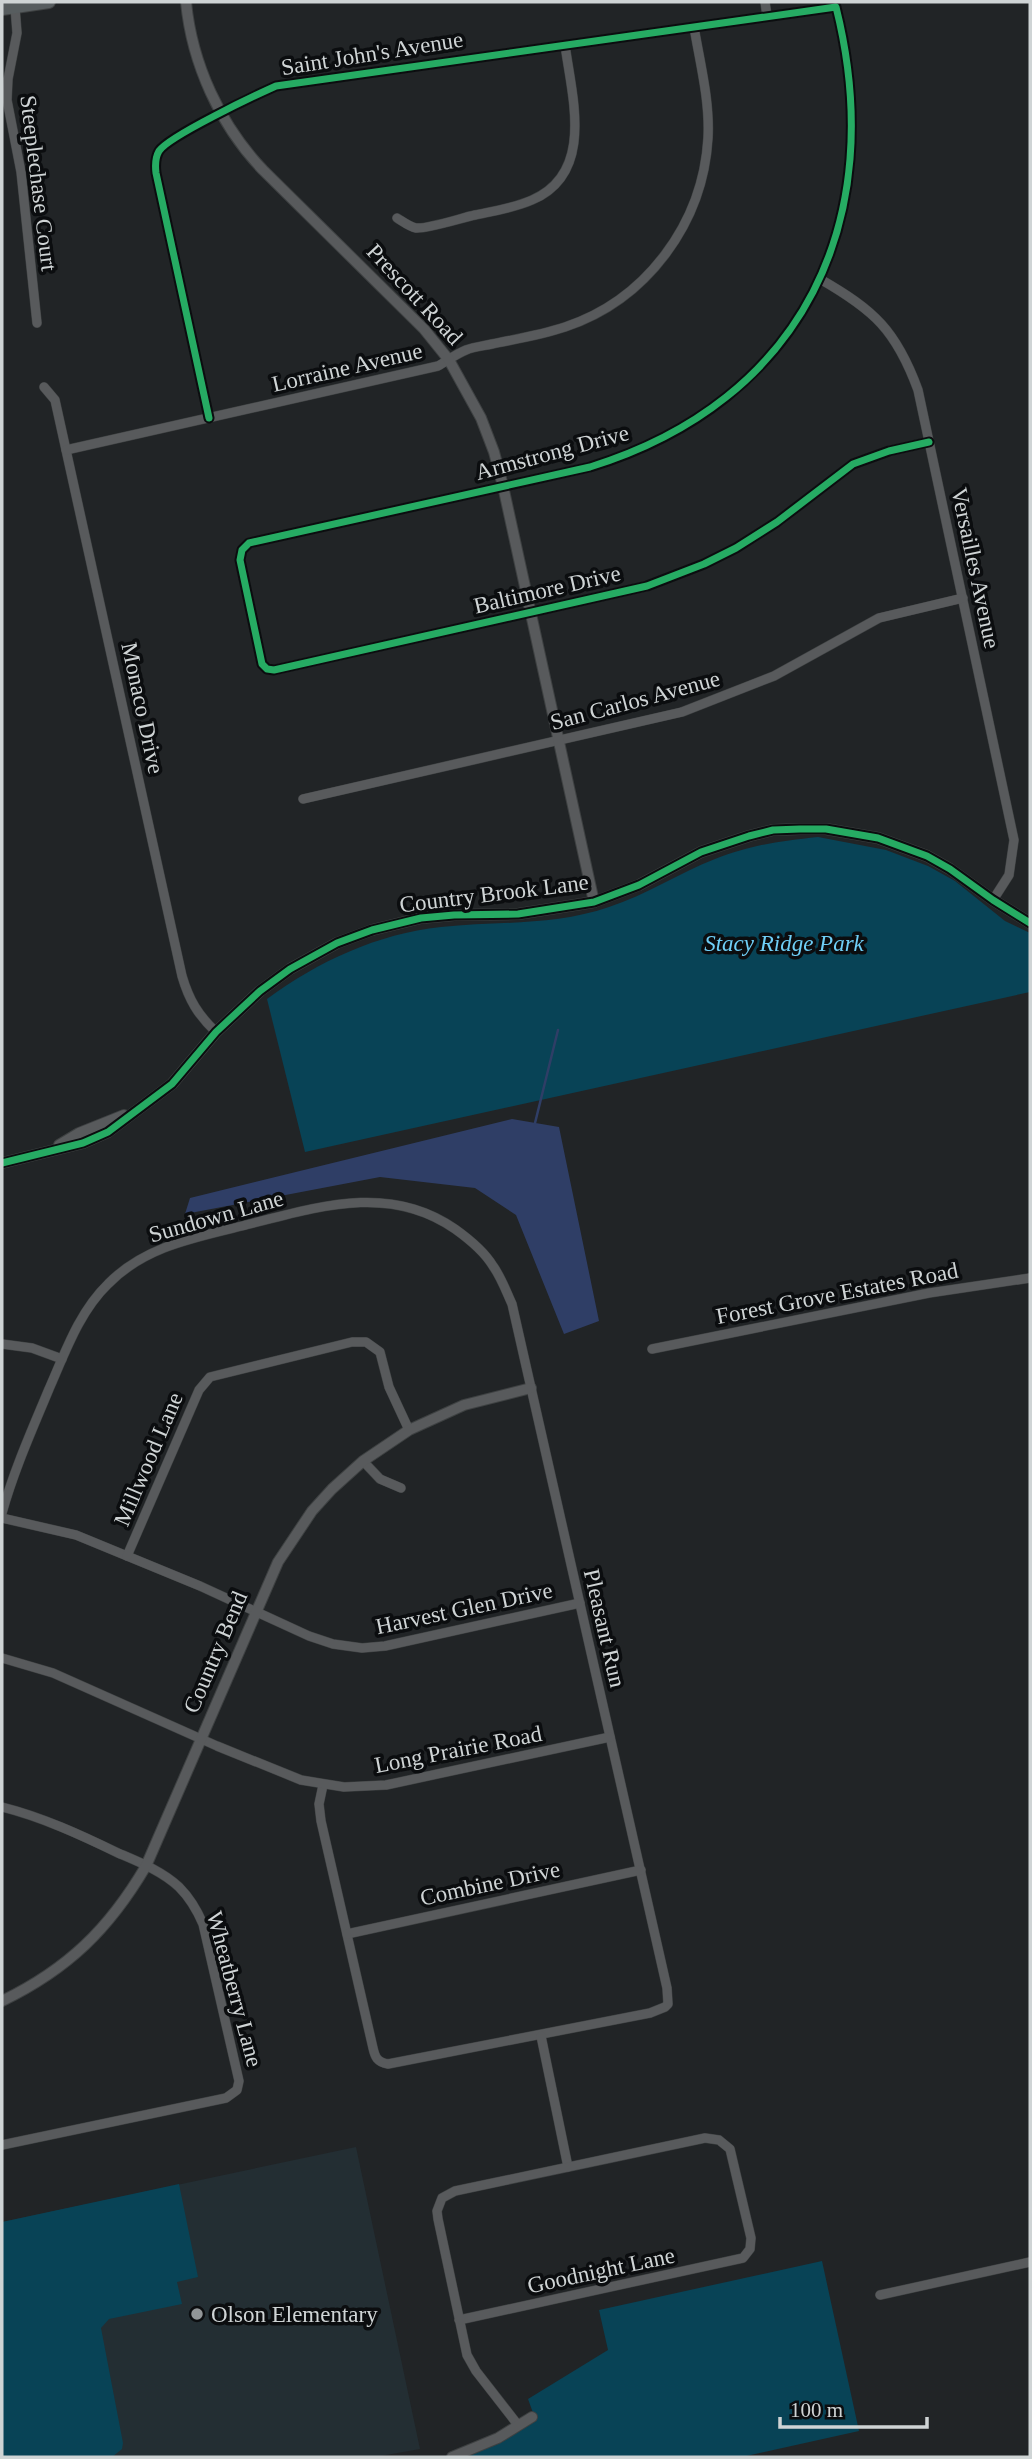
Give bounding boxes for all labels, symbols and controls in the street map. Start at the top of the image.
street label: Saint John's Avenue [279,27,465,80]
street label: Steeplechase Court [15,94,62,273]
street label: Prescott Road [362,239,468,350]
street label: Lorraine Avenue [270,338,425,397]
street label: Armstrong Drive [473,420,632,485]
street label: Versailles Avenue [946,485,1005,651]
street label: Baltimore Drive [471,560,623,619]
street label: Monaco Drive [116,640,169,776]
street label: San Carlos Avenue [548,666,723,735]
street label: Country Brook Lane [398,869,590,918]
park label: Stacy Ridge Park [704,931,865,956]
street label: Sundown Lane [146,1185,286,1248]
street label: Forest Grove Estates Road [714,1258,961,1329]
street label: Millwood Lane [109,1389,188,1530]
street label: Pleasant Run [579,1566,630,1690]
street label: Harvest Glen Drive [373,1578,555,1639]
street label: Country Bend [179,1587,252,1717]
street label: Long Prairie Road [372,1721,544,1778]
street label: Combine Drive [418,1856,562,1911]
street label: Wheatberry Lane [202,1908,267,2070]
street label: Goodnight Lane [525,2243,677,2298]
place label: Olson Elementary [211,2302,378,2327]
marker: Olson Elementary [189,2306,205,2322]
scale bar [780,2386,927,2430]
text: 100 m [790,2398,843,2422]

